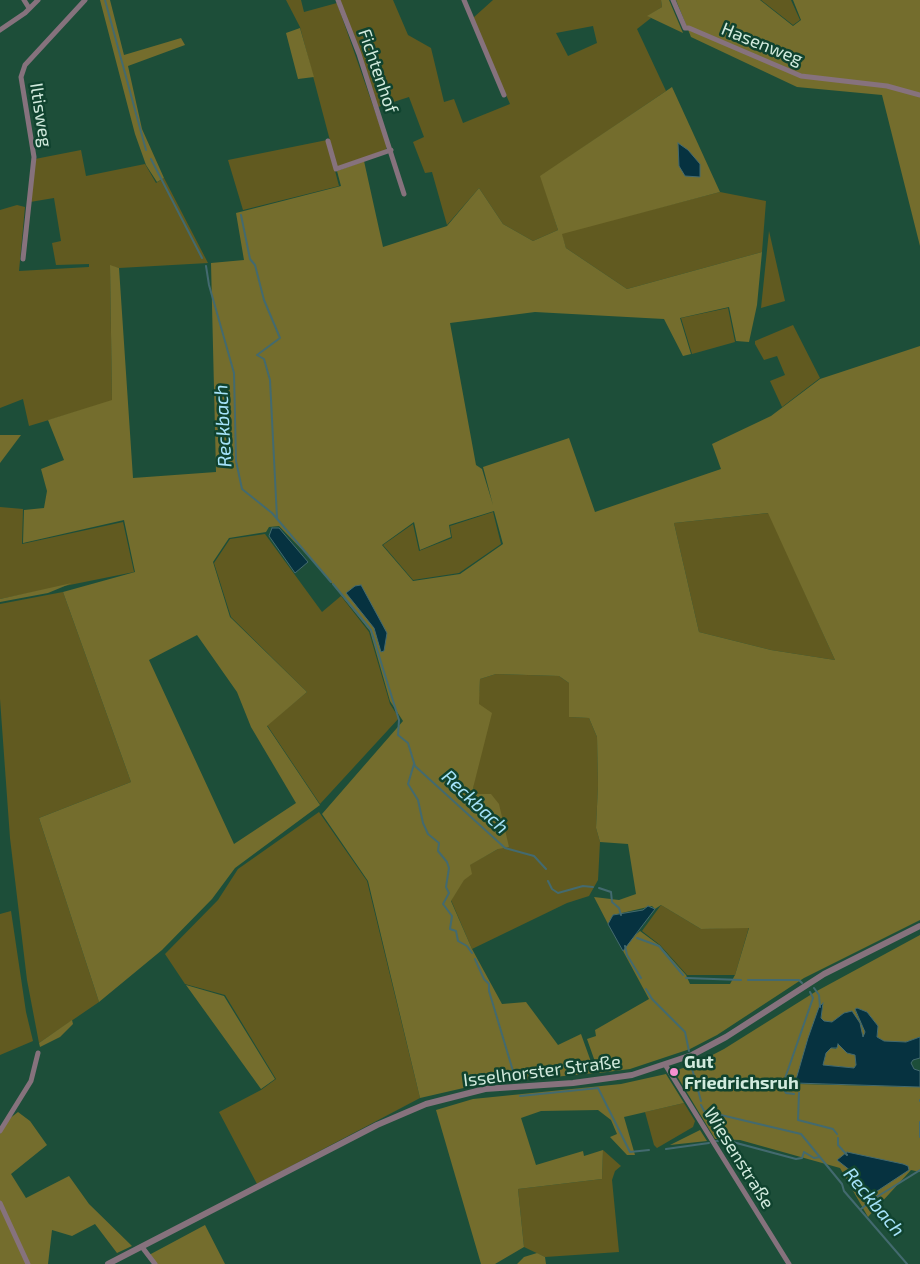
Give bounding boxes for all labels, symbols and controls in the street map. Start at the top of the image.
street label: Hasenweg [718,18,806,70]
street label: Fichtenhof [353,26,403,116]
street label: Iltisweg [25,81,57,149]
water label: Reckbach [209,384,237,468]
water label: Reckbach [437,765,513,839]
street label: Isselhorster Straße [462,1051,622,1091]
place label: Gut Friedrichsruh [684,1051,799,1094]
marker: Gut Friedrichsruh [668,1066,680,1078]
street label: Wiesenstraße [699,1103,779,1213]
water label: Reckbach [839,1163,909,1241]

